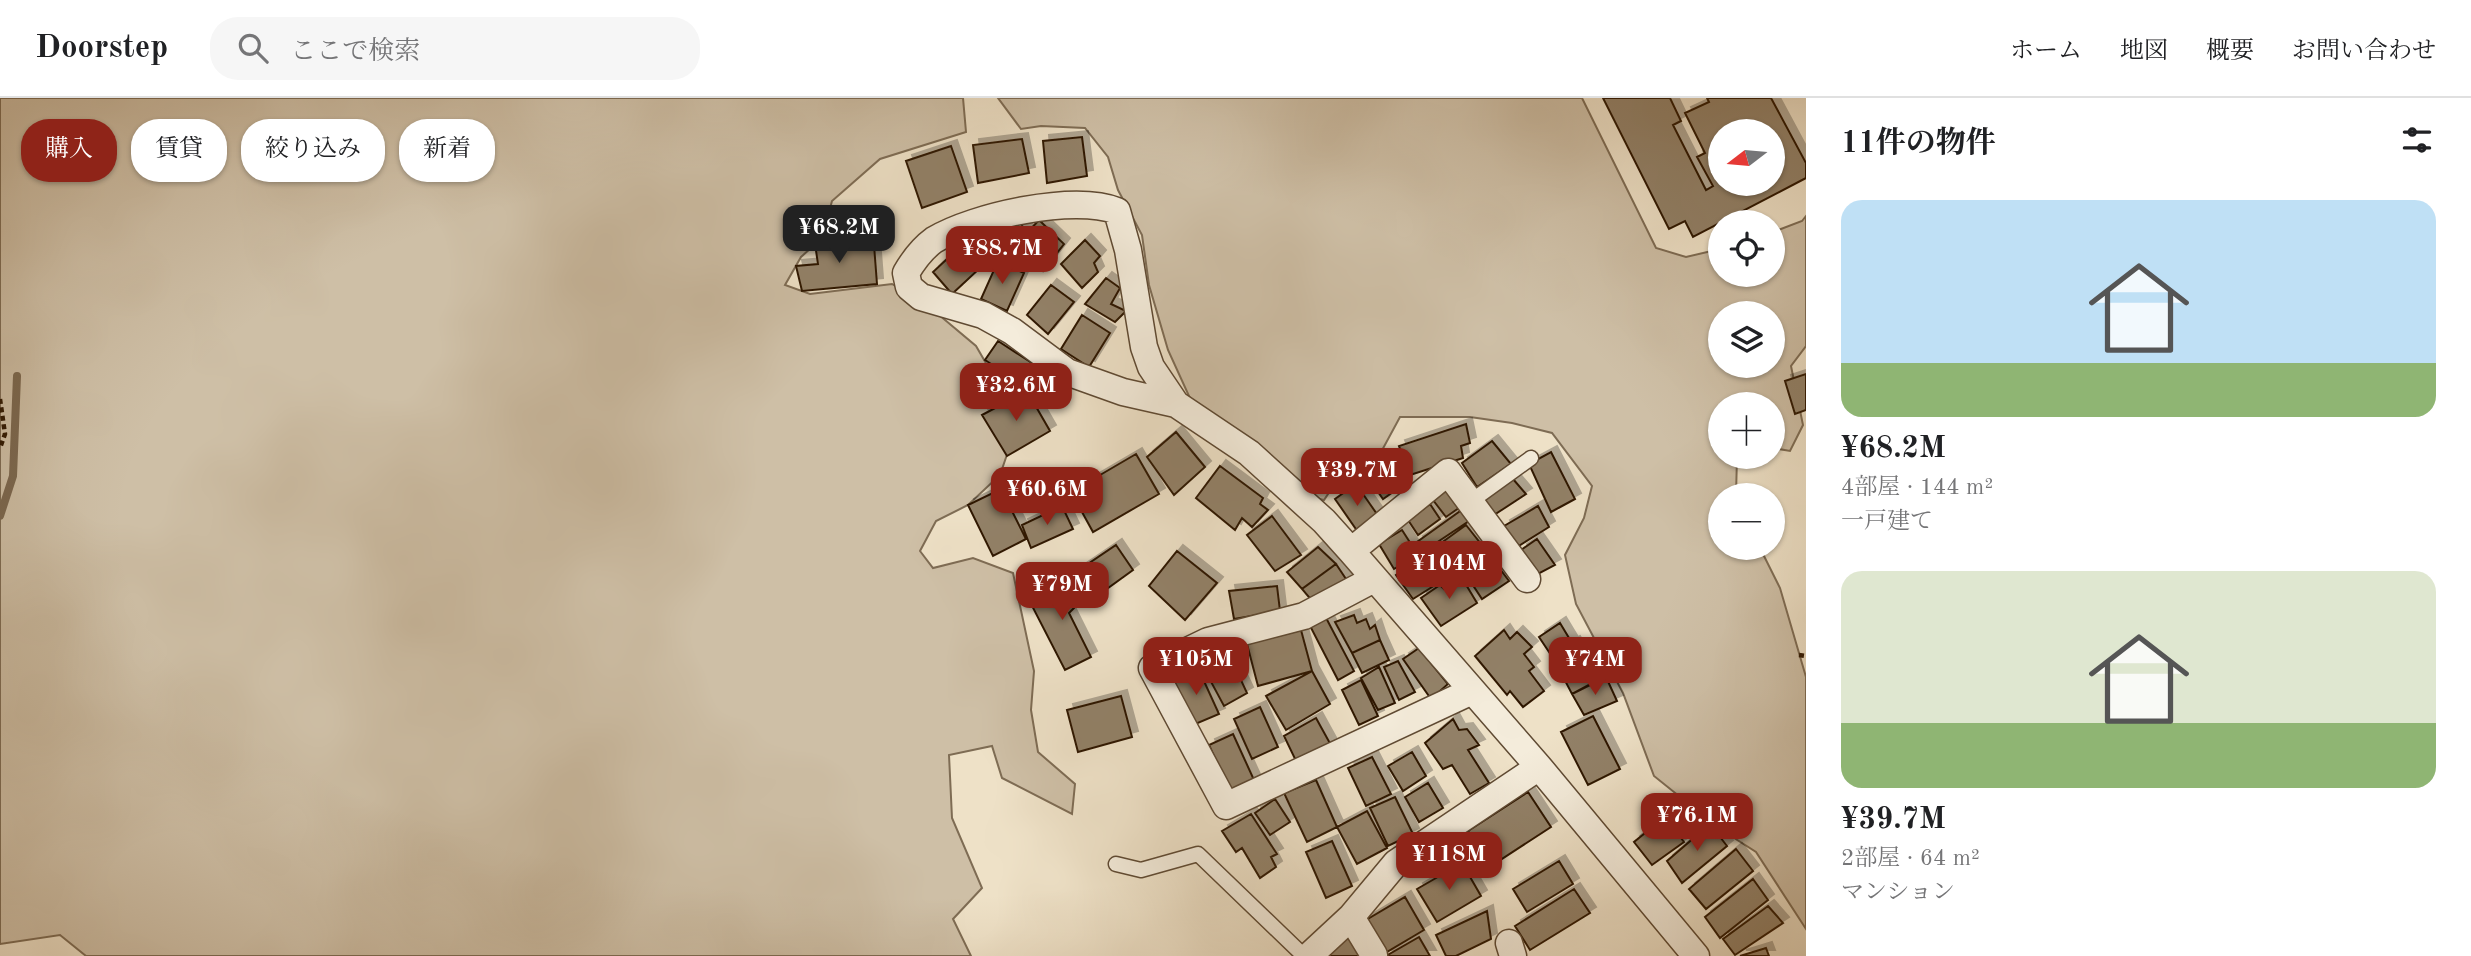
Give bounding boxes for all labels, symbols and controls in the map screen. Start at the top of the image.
search box [210,17,700,80]
icon: search [234,29,272,67]
text: Doorstep [35,32,168,65]
text: ここで検索 [290,39,420,65]
text: ホーム [2010,40,2082,64]
text: 地図 [2120,40,2168,64]
text: 概要 [2206,40,2254,64]
text: お問い合わせ [2292,40,2436,64]
chip: 購入 [21,119,117,182]
chip: 賃貸 [131,119,227,182]
chip: 絞り込み [241,119,385,182]
chip: 新着 [399,119,495,182]
north arrow [1708,119,1785,196]
map controls [1708,119,1785,560]
icon: filters [2398,121,2436,159]
text: 11件の物件 [1841,129,1996,159]
pin: ¥68.2M [782,206,896,265]
button: locate [1708,210,1785,287]
text: ¥68.2M [799,216,879,239]
pin: ¥88.7M [945,226,1059,286]
text: ¥88.7M [962,237,1042,260]
icon: home [2076,245,2202,371]
button: layers [1708,301,1785,378]
pin: ¥32.6M [959,364,1073,423]
text: ¥32.6M [976,374,1056,397]
button: + [1708,392,1785,469]
text: ¥68.2M [1841,434,1946,464]
pin: ¥39.7M [1300,448,1414,508]
text: ¥39.7M [1317,459,1397,482]
pin: ¥60.6M [990,468,1104,527]
text: 4部屋 · 144 m² [1841,476,1993,499]
text: ¥60.6M [1007,478,1087,501]
button: − [1708,483,1785,560]
text: 一戸建て [1841,510,1933,533]
pin: ¥104M [1400,542,1498,601]
text: ¥104M [1412,552,1486,575]
pin: ¥79M [1021,562,1103,622]
text: ¥79M [1032,573,1092,596]
icon: home [2076,616,2202,742]
pin: ¥105M [1147,638,1245,697]
pin: ¥74M [1554,638,1636,697]
text: ¥105M [1159,648,1233,671]
text: ¥74M [1565,648,1625,671]
pin: ¥76.1M [1640,794,1754,853]
text: ¥76.1M [1657,804,1737,827]
text: ¥39.7M [1841,805,1946,835]
pin: ¥118M [1400,832,1498,892]
text: ¥118M [1412,843,1486,866]
text: 2部屋 · 64 m² [1841,847,1980,870]
text: マンション [1841,881,1955,904]

